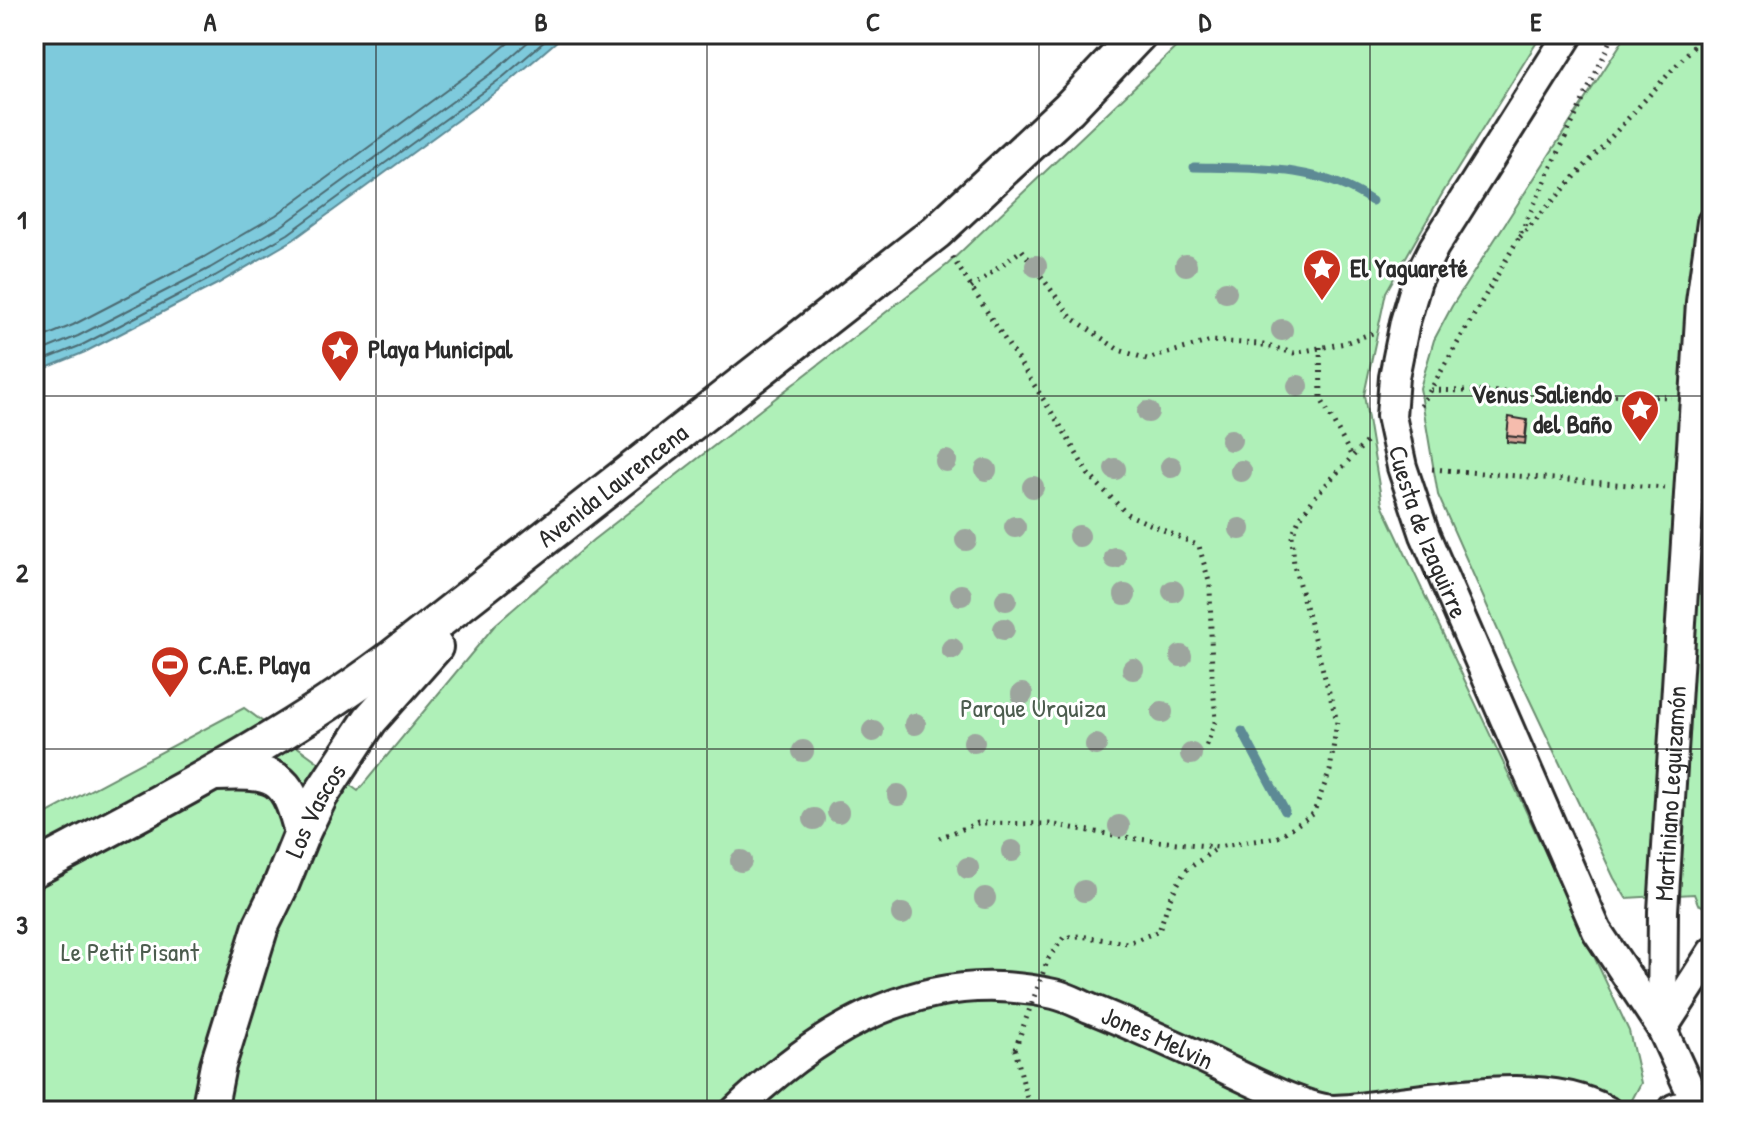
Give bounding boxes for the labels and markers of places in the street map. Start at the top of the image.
place icon: El Yaguareté [1301,247,1343,302]
place label: El Yaguareté [1350,250,1469,286]
place icon: Playa Municipal [319,328,361,383]
place label: Playa Municipal [368,331,513,367]
place label: Venus Saliendo del Baño [1471,376,1613,441]
place icon: Venus Saliendo del Baño [1619,388,1661,443]
sports icon: C.A.E. Playa [149,644,191,699]
place label: C.A.E. Playa [198,647,311,683]

